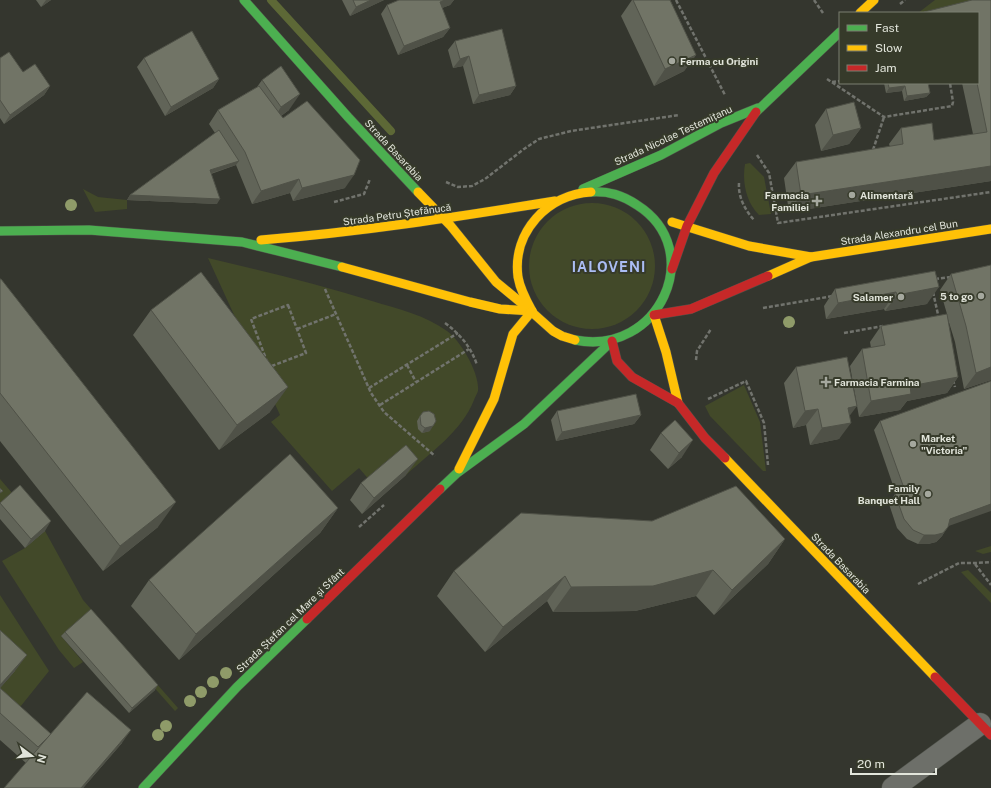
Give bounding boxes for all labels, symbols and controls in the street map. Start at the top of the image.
legend [839,12,979,84]
text: Fast [875,21,900,35]
text: Slow [875,41,903,55]
place label: Ferma cu Origini [680,55,758,67]
marker: Ferma cu Origini [667,56,677,66]
text: Jam [875,61,897,75]
street label: Strada Nicolae Testemițanu [612,102,734,168]
street label: Strada Basarabia [362,117,426,183]
place label: Farmacia Familiei [765,189,809,213]
place label: Alimentară [860,189,913,201]
marker: Alimentară [847,190,857,200]
marker: Farmacia Familiei [812,196,822,206]
street label: Strada Petru Ștefănucă [342,200,452,228]
street label: Strada Alexandru cel Bun [840,217,959,247]
district label: IALOVENI [572,259,646,275]
place label: 5 to go [940,290,973,302]
place label: Salamer [853,291,893,303]
marker: 5 to go [976,291,986,301]
marker: Salamer [896,292,906,302]
place label: Farmacia Farmina [834,376,920,388]
marker: Farmacia Farmina [821,377,831,387]
place label: Market "Victoria" [921,432,967,456]
marker: Market "Victoria" [908,439,918,449]
place label: Family Banquet Hall [858,482,920,506]
marker: Family Banquet Hall [923,489,933,499]
street label: Strada Basarabia [809,530,873,596]
street label: Strada Ștefan cel Mare și Sfânt [234,565,346,675]
north arrow [12,736,52,776]
scale bar [851,750,936,776]
text: N [35,753,49,765]
text: 20 m [857,757,885,771]

